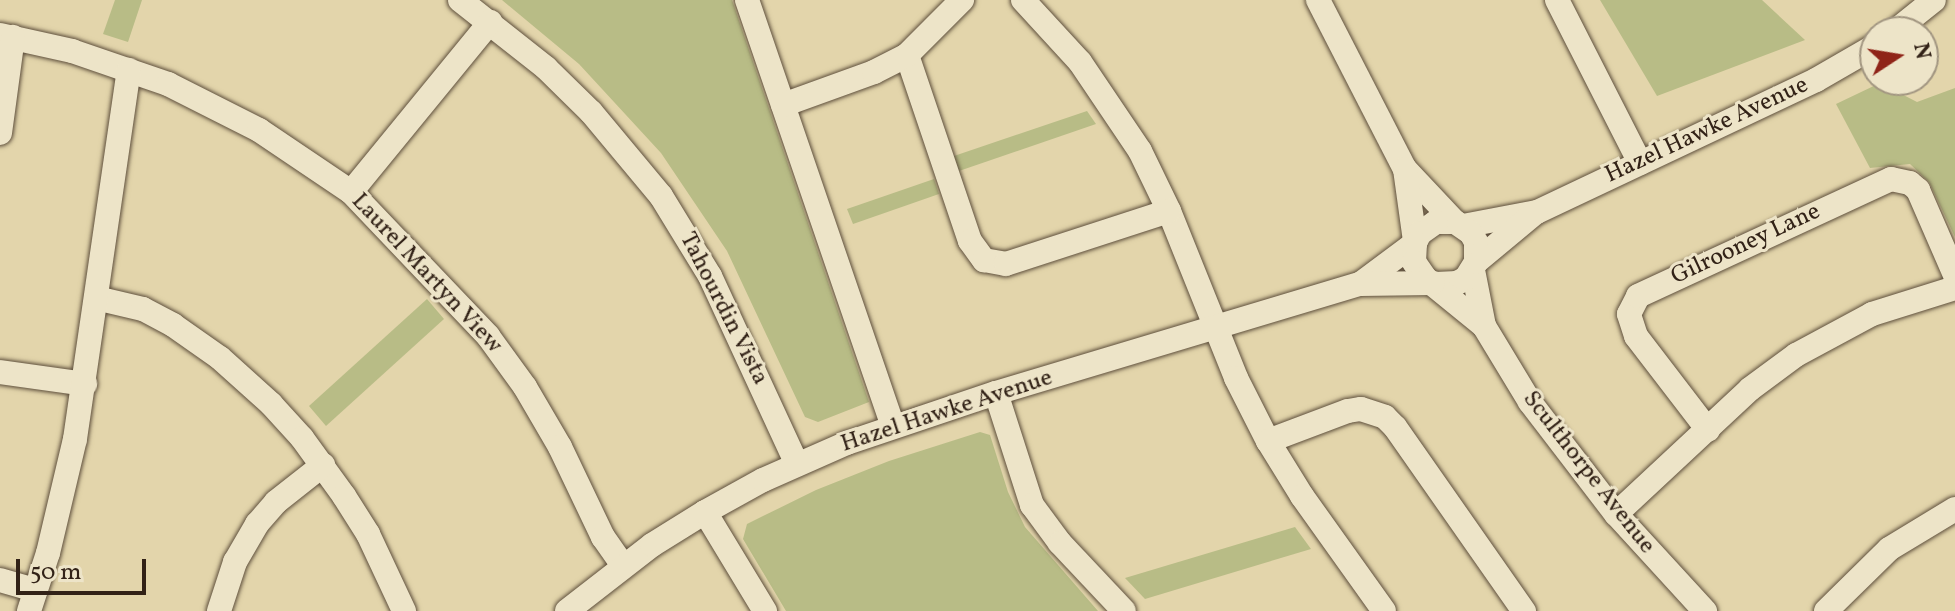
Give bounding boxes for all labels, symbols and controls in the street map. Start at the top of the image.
north arrow [1859,16,1939,96]
text: N [1904,40,1938,62]
street label: Hazel Hawke Avenue [1601,71,1813,191]
street label: Laurel Martyn View [344,188,508,360]
street label: Gilrooney Lane [1667,198,1825,292]
street label: Tahourdin Vista [672,228,774,390]
street label: Hazel Hawke Avenue [838,364,1056,460]
street label: Sculthorpe Avenue [1515,386,1661,560]
scale bar [20,543,150,593]
text: 50 m [30,556,82,590]

